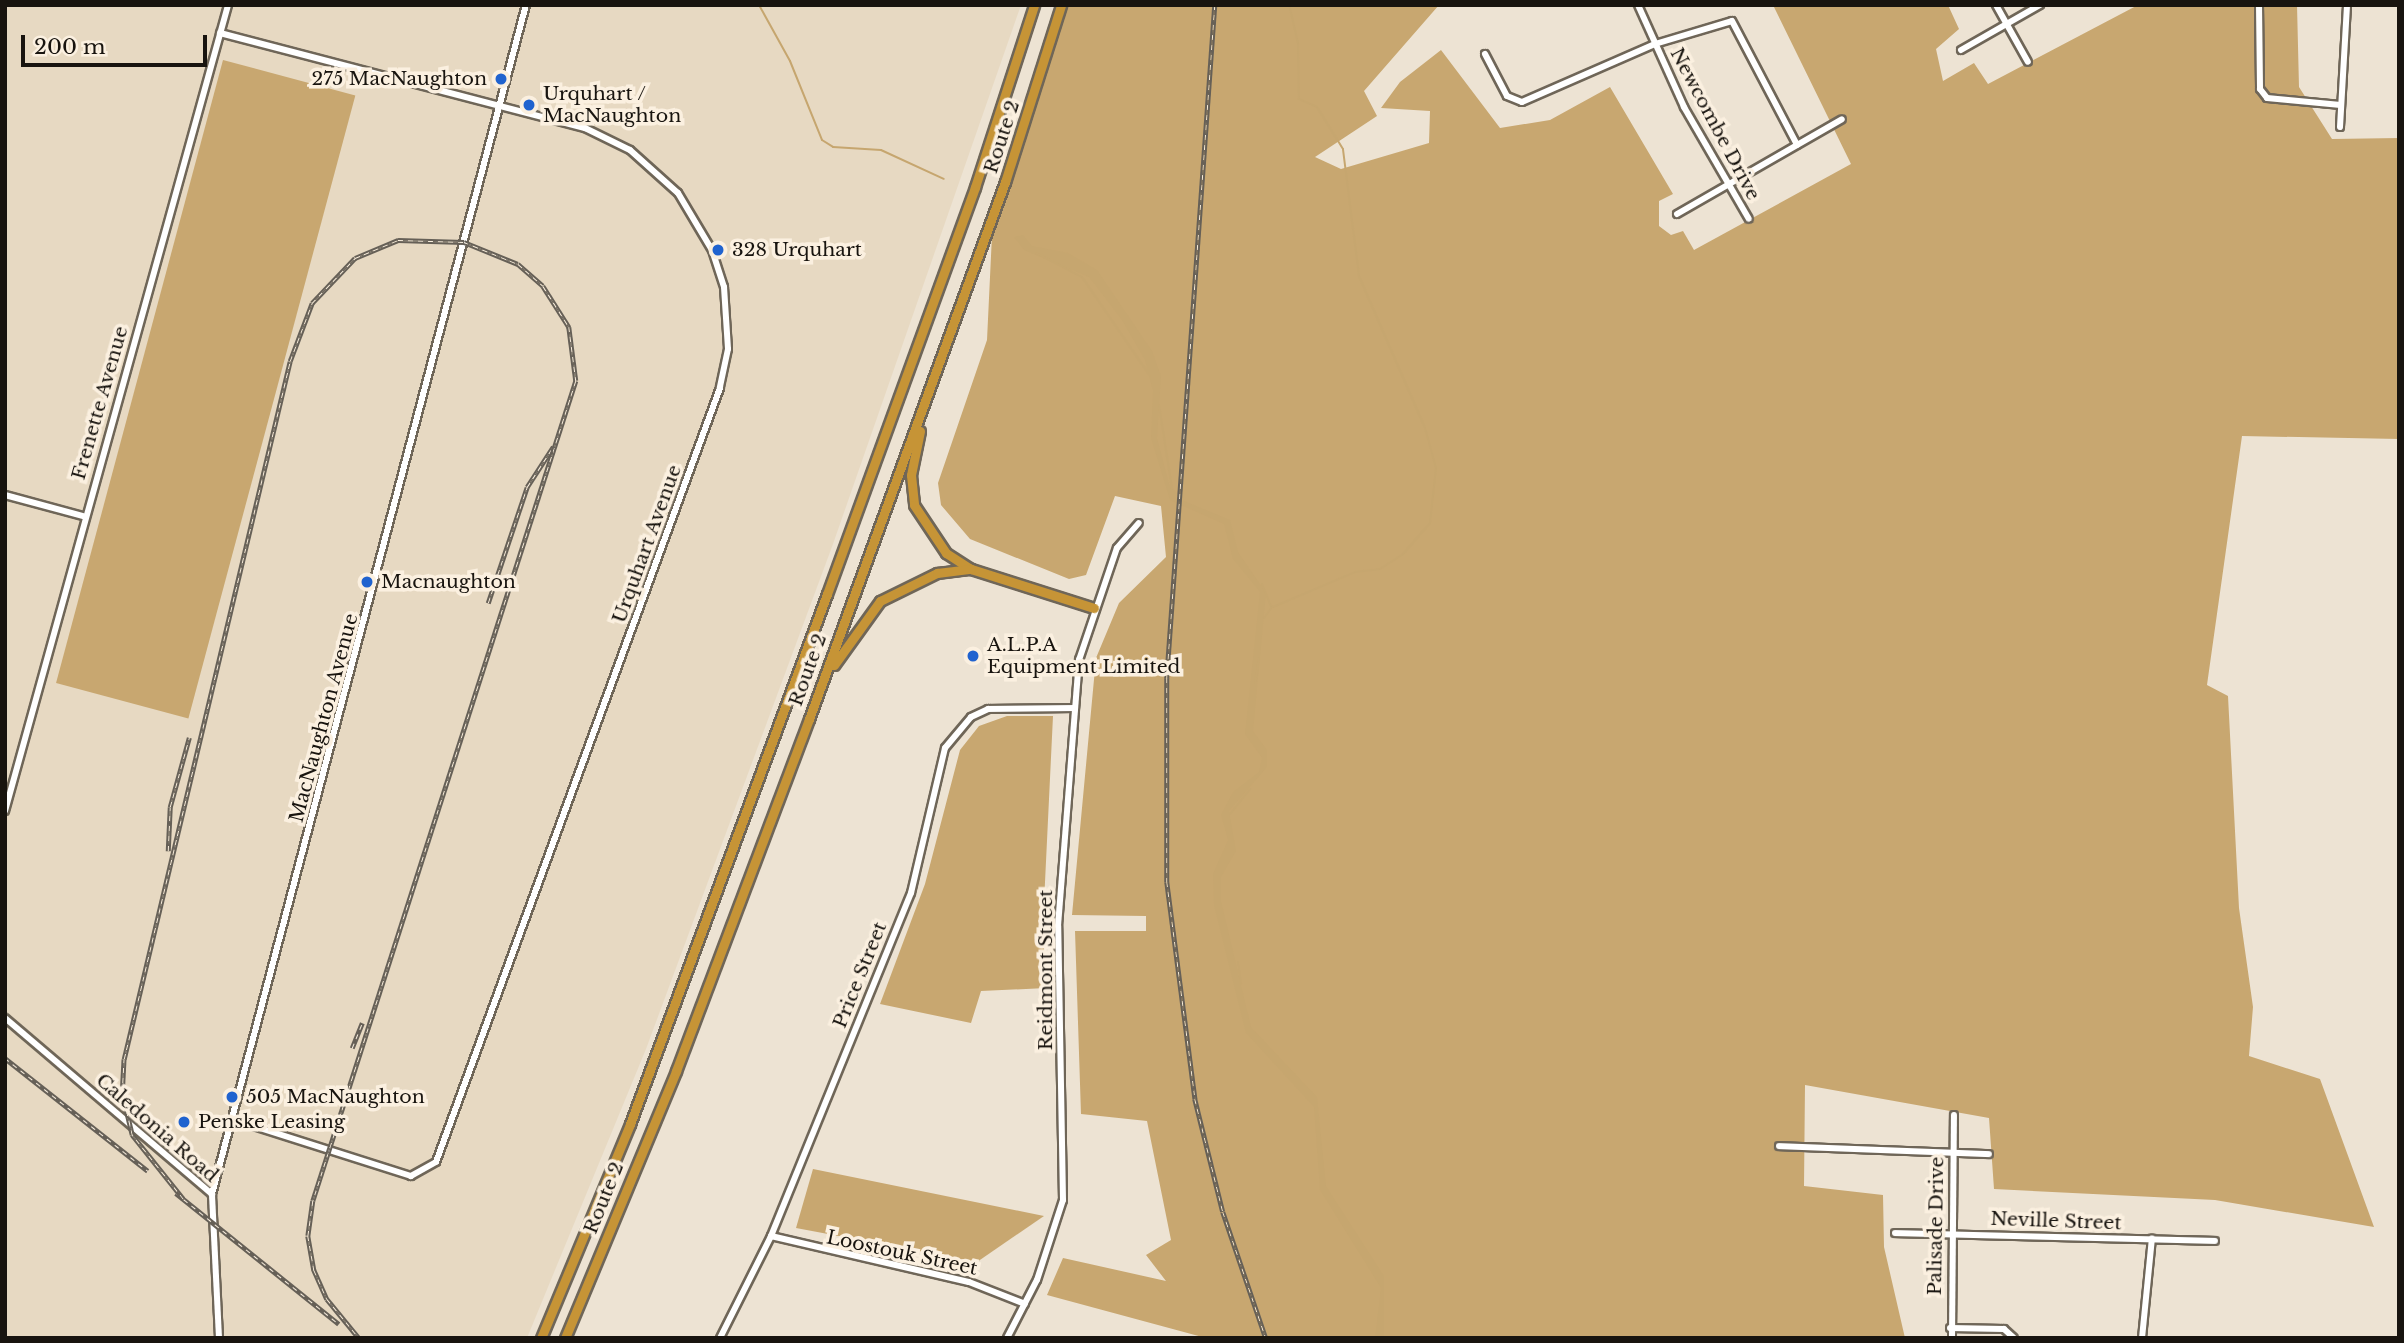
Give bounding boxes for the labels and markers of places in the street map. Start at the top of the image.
place label: 275 MacNaughton [312,68,487,90]
marker: 275 MacNaughton [493,71,509,87]
place label: Urquhart / MacNaughton [543,83,681,127]
marker: Urquhart / MacNaughton [521,97,537,113]
place label: 328 Urquhart [732,239,862,261]
marker: 328 Urquhart [710,242,726,258]
place label: Macnaughton [381,571,516,593]
marker: Macnaughton [359,574,375,590]
place label: A.L.P.A Equipment Limited [987,634,1180,678]
marker: A.L.P.A Equipment Limited [965,648,981,664]
place label: 505 MacNaughton [246,1086,425,1108]
marker: 505 MacNaughton [224,1089,240,1105]
place label: Penske Leasing [198,1111,345,1133]
marker: Penske Leasing [176,1114,192,1130]

